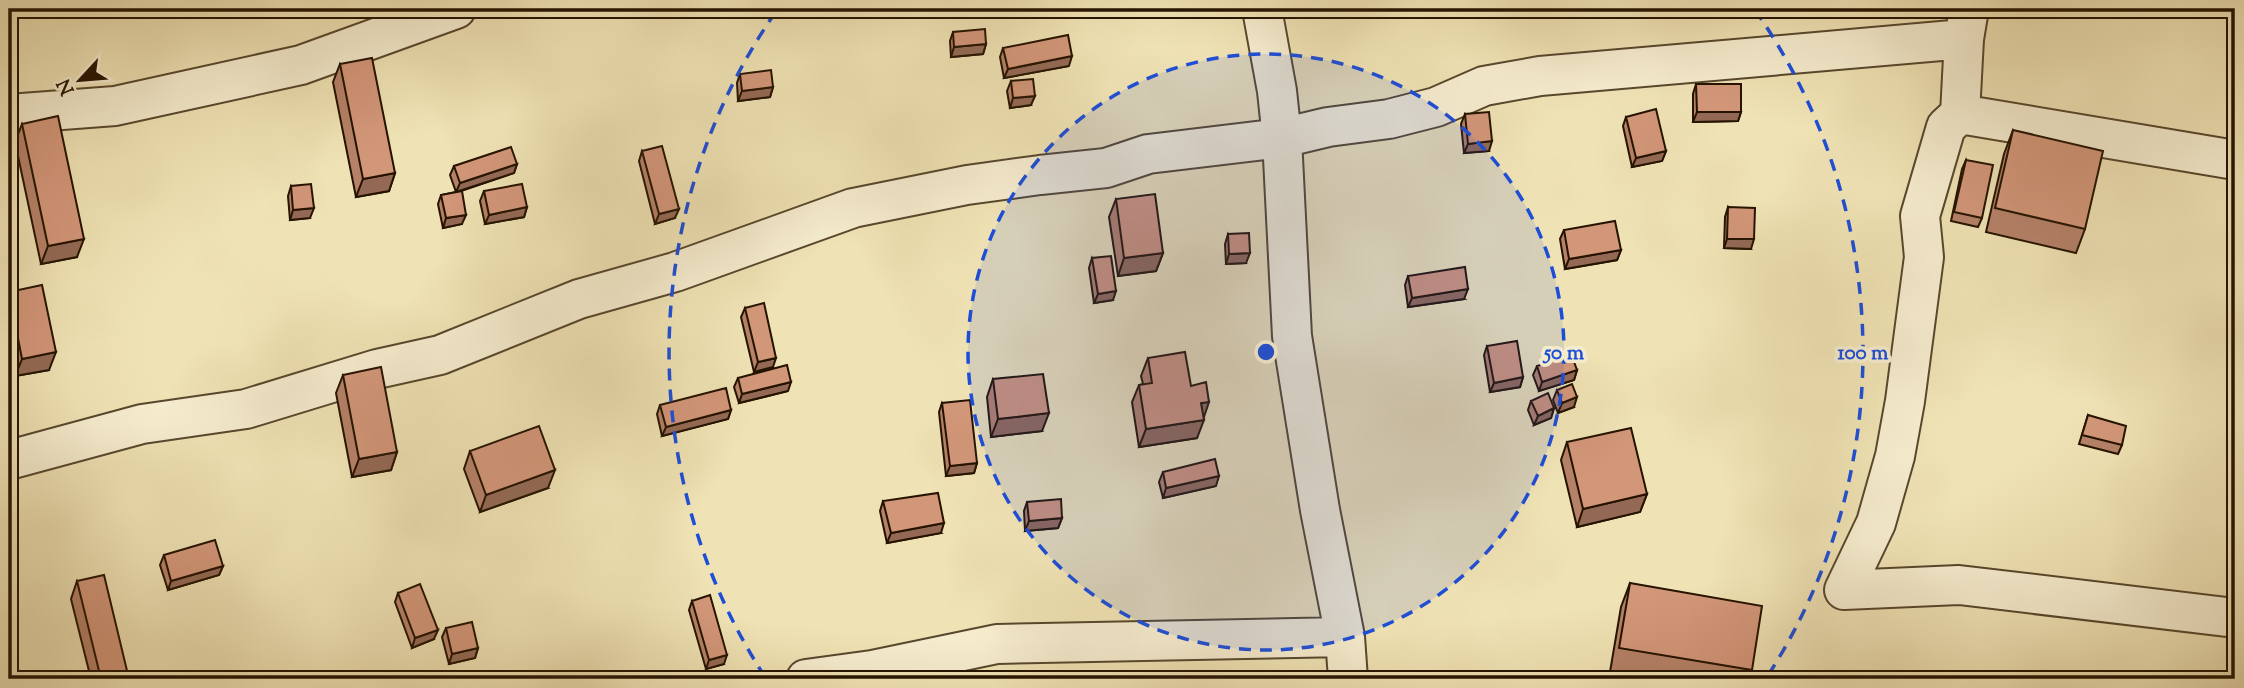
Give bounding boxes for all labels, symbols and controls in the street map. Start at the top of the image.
north arrow [46,46,116,116]
text: N [52,74,82,99]
text: 50 m [1542,339,1585,369]
text: 100 m [1838,339,1889,369]
centre of rings [1254,340,1278,364]

